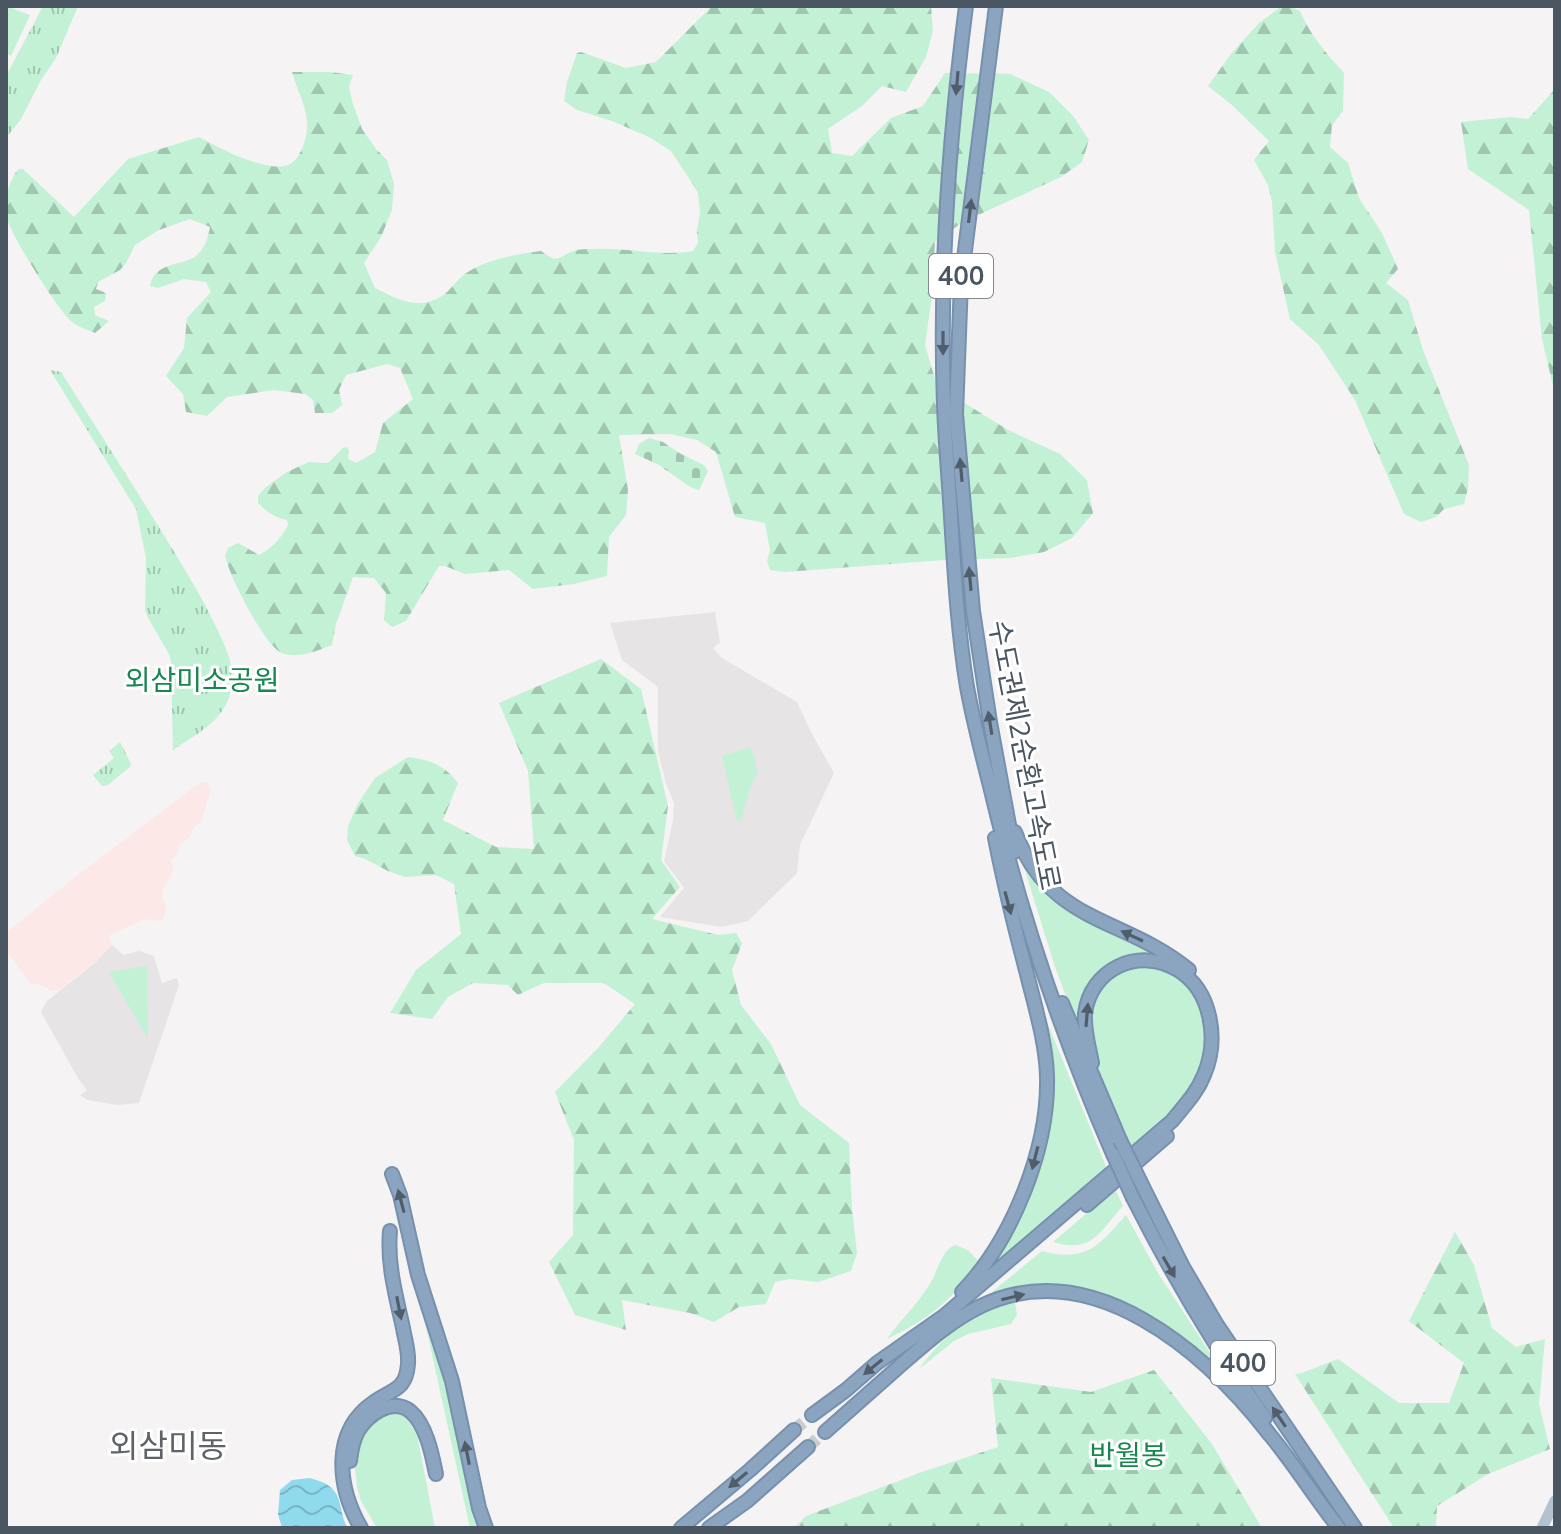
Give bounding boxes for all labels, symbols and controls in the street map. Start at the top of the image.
one-way arrow [950,71,963,96]
one-way arrow [963,198,976,223]
road number: 400 [929,254,993,298]
one-way arrow [937,331,949,356]
one-way arrow [954,457,967,482]
one-way arrow [963,566,976,591]
street label: 수도권제2순환고속도로 [982,617,1069,893]
park label: 외삼미소공원 [125,662,279,697]
one-way arrow [983,710,996,735]
one-way arrow [1003,891,1015,916]
one-way arrow [1120,930,1144,943]
one-way arrow [1081,1002,1094,1027]
one-way arrow [1028,1145,1040,1170]
one-way arrow [394,1189,407,1213]
one-way arrow [1162,1256,1176,1278]
one-way arrow [1000,1290,1025,1303]
one-way arrow [393,1296,406,1321]
road number: 400 [1211,1341,1275,1385]
one-way arrow [863,1358,883,1375]
one-way arrow [1272,1407,1287,1428]
district label: 외삼미동 [109,1425,227,1465]
park label: 반월봉 [1089,1437,1167,1472]
one-way arrow [461,1440,473,1465]
one-way arrow [728,1471,748,1488]

